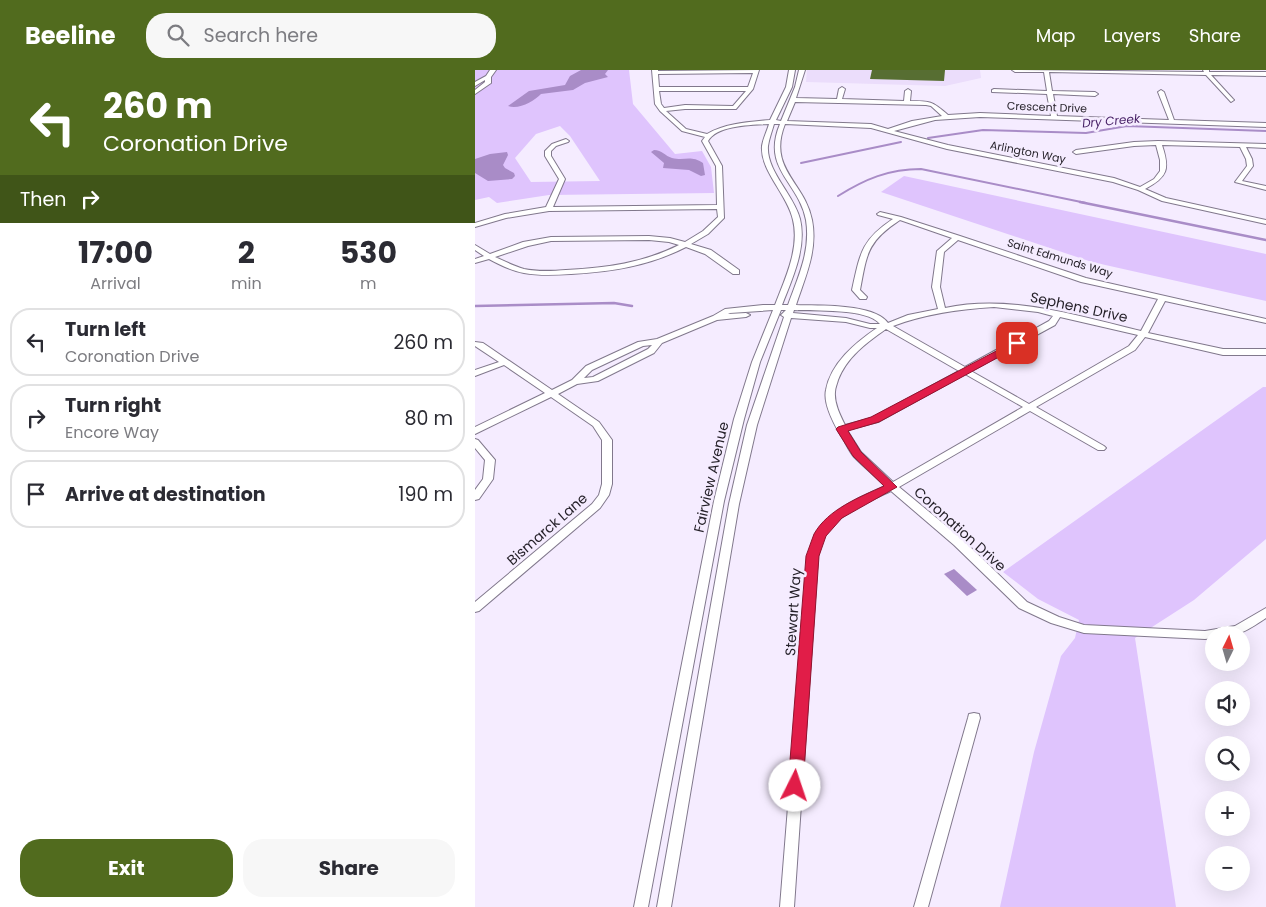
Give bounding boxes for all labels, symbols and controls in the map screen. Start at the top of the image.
search box [146,13,496,58]
text: Beeline [25,19,116,52]
icon: search [164,21,192,49]
text: Search here [204,22,318,49]
text: Map [1036,23,1076,48]
text: Layers [1104,23,1161,48]
text: Share [1189,23,1241,48]
text: 260 m [103,81,213,130]
icon: left [20,90,85,155]
street label: Crescent Drive [1007,98,1088,116]
water label: Dry Creek [1081,109,1141,132]
text: Coronation Drive [103,128,288,159]
street label: Arlington Way [989,137,1068,167]
icon: right [76,185,104,213]
text: Then [20,186,66,213]
text: 17:00 [78,231,153,274]
text: 2 [238,231,255,274]
text: 530 [340,231,397,274]
street label: Saint Edmunds Way [1005,234,1115,282]
text: Arrival [90,272,141,295]
text: min [231,272,262,295]
text: m [360,272,377,295]
street label: Sephens Drive [1028,287,1130,327]
text: Turn left [65,316,146,343]
pin [996,322,1038,364]
icon: left [22,328,50,356]
text: 260 m [393,329,453,356]
icon: arrive [1003,329,1031,357]
text: Coronation Drive [65,345,199,368]
text: Turn right [65,392,161,419]
icon: right [22,404,50,432]
text: 80 m [404,405,453,432]
street label: Fairview Avenue [689,419,734,534]
text: Encore Way [65,421,159,444]
icon: arrive [22,480,50,508]
text: Arrive at destination [65,481,266,508]
text: 190 m [398,481,453,508]
street label: Coronation Drive [910,482,1011,576]
street label: Bismarck Lane [502,488,592,570]
street label: Stewart Way [780,567,806,657]
north arrow [1205,626,1250,671]
map controls [1205,626,1250,891]
button: sound [1205,681,1250,726]
button: search [1205,736,1250,781]
position arrow [768,759,820,811]
button: + [1205,791,1250,836]
button: Exit [20,839,233,897]
button: Share [243,839,455,897]
button: − [1205,846,1250,891]

